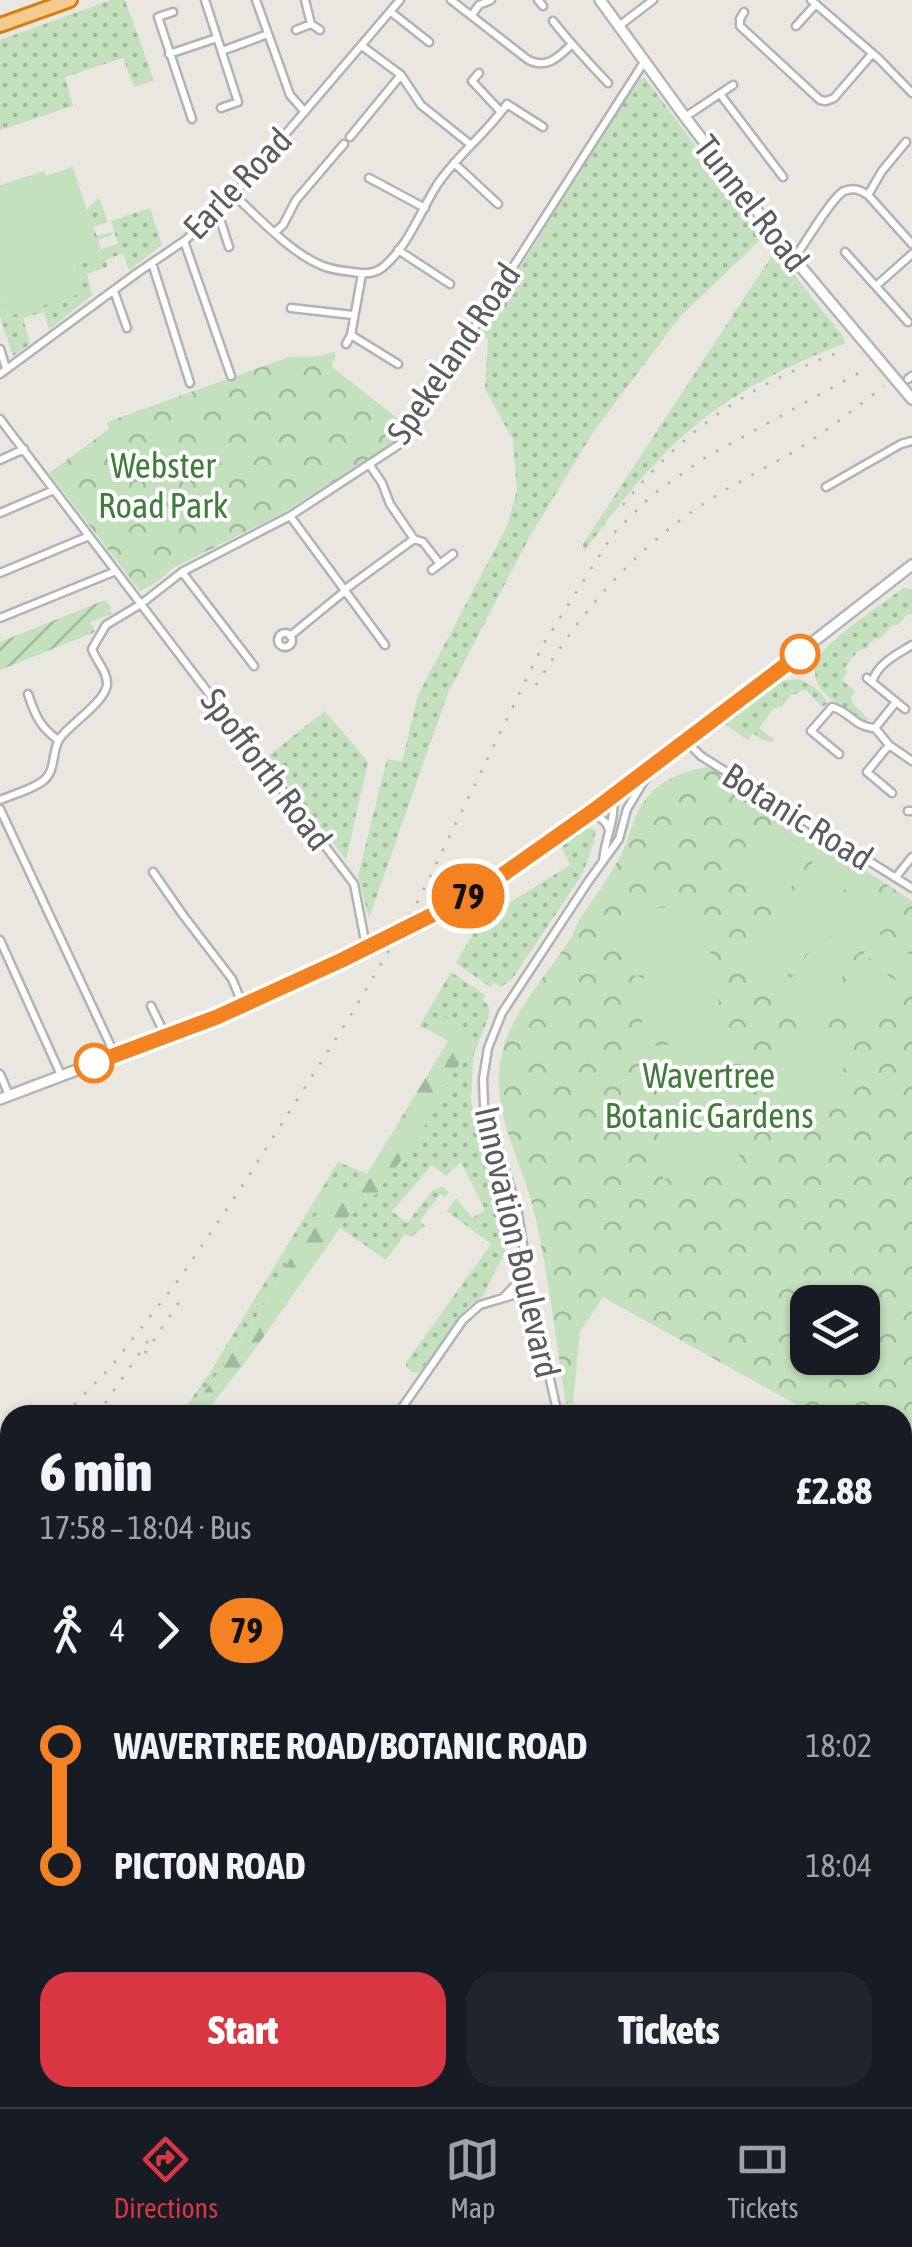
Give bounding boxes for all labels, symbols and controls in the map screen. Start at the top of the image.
street label: Earle Road [175,119,299,247]
street label: Tunnel Road [687,127,817,279]
street label: Spekeland Road [378,255,528,451]
park label: Webster Road Park [98,445,228,525]
unlabelled marker [781,635,819,673]
street label: Spofforth Road [193,680,341,858]
street label: Botanic Road [716,754,880,878]
line badge: 79 [423,864,513,928]
text: 79 [452,876,484,916]
unlabelled marker [75,1044,113,1082]
park label: Wavertree Botanic Gardens [604,1055,814,1135]
street label: Innovation Boulevard [467,1102,569,1382]
map controls [790,1285,880,1375]
button: layers [790,1285,880,1375]
text: 6 min [40,1440,152,1503]
text: £2.88 [796,1469,872,1512]
text: 17:58 – 18:04 · Bus [40,1509,251,1546]
icon: walk [40,1603,95,1658]
icon: forward [140,1603,195,1658]
text: 79 [230,1610,263,1650]
text: 4 [110,1612,125,1649]
text: WAVERTREE ROAD/BOTANIC ROAD [114,1724,588,1767]
text: 18:02 [806,1727,872,1764]
text: PICTON ROAD [114,1844,306,1887]
text: 18:04 [806,1847,872,1884]
button: Start [40,1972,446,2087]
button: Tickets [466,1972,872,2087]
tab: Directions [114,2132,218,2224]
tab: Map [445,2132,500,2224]
tab: Tickets [727,2132,798,2224]

